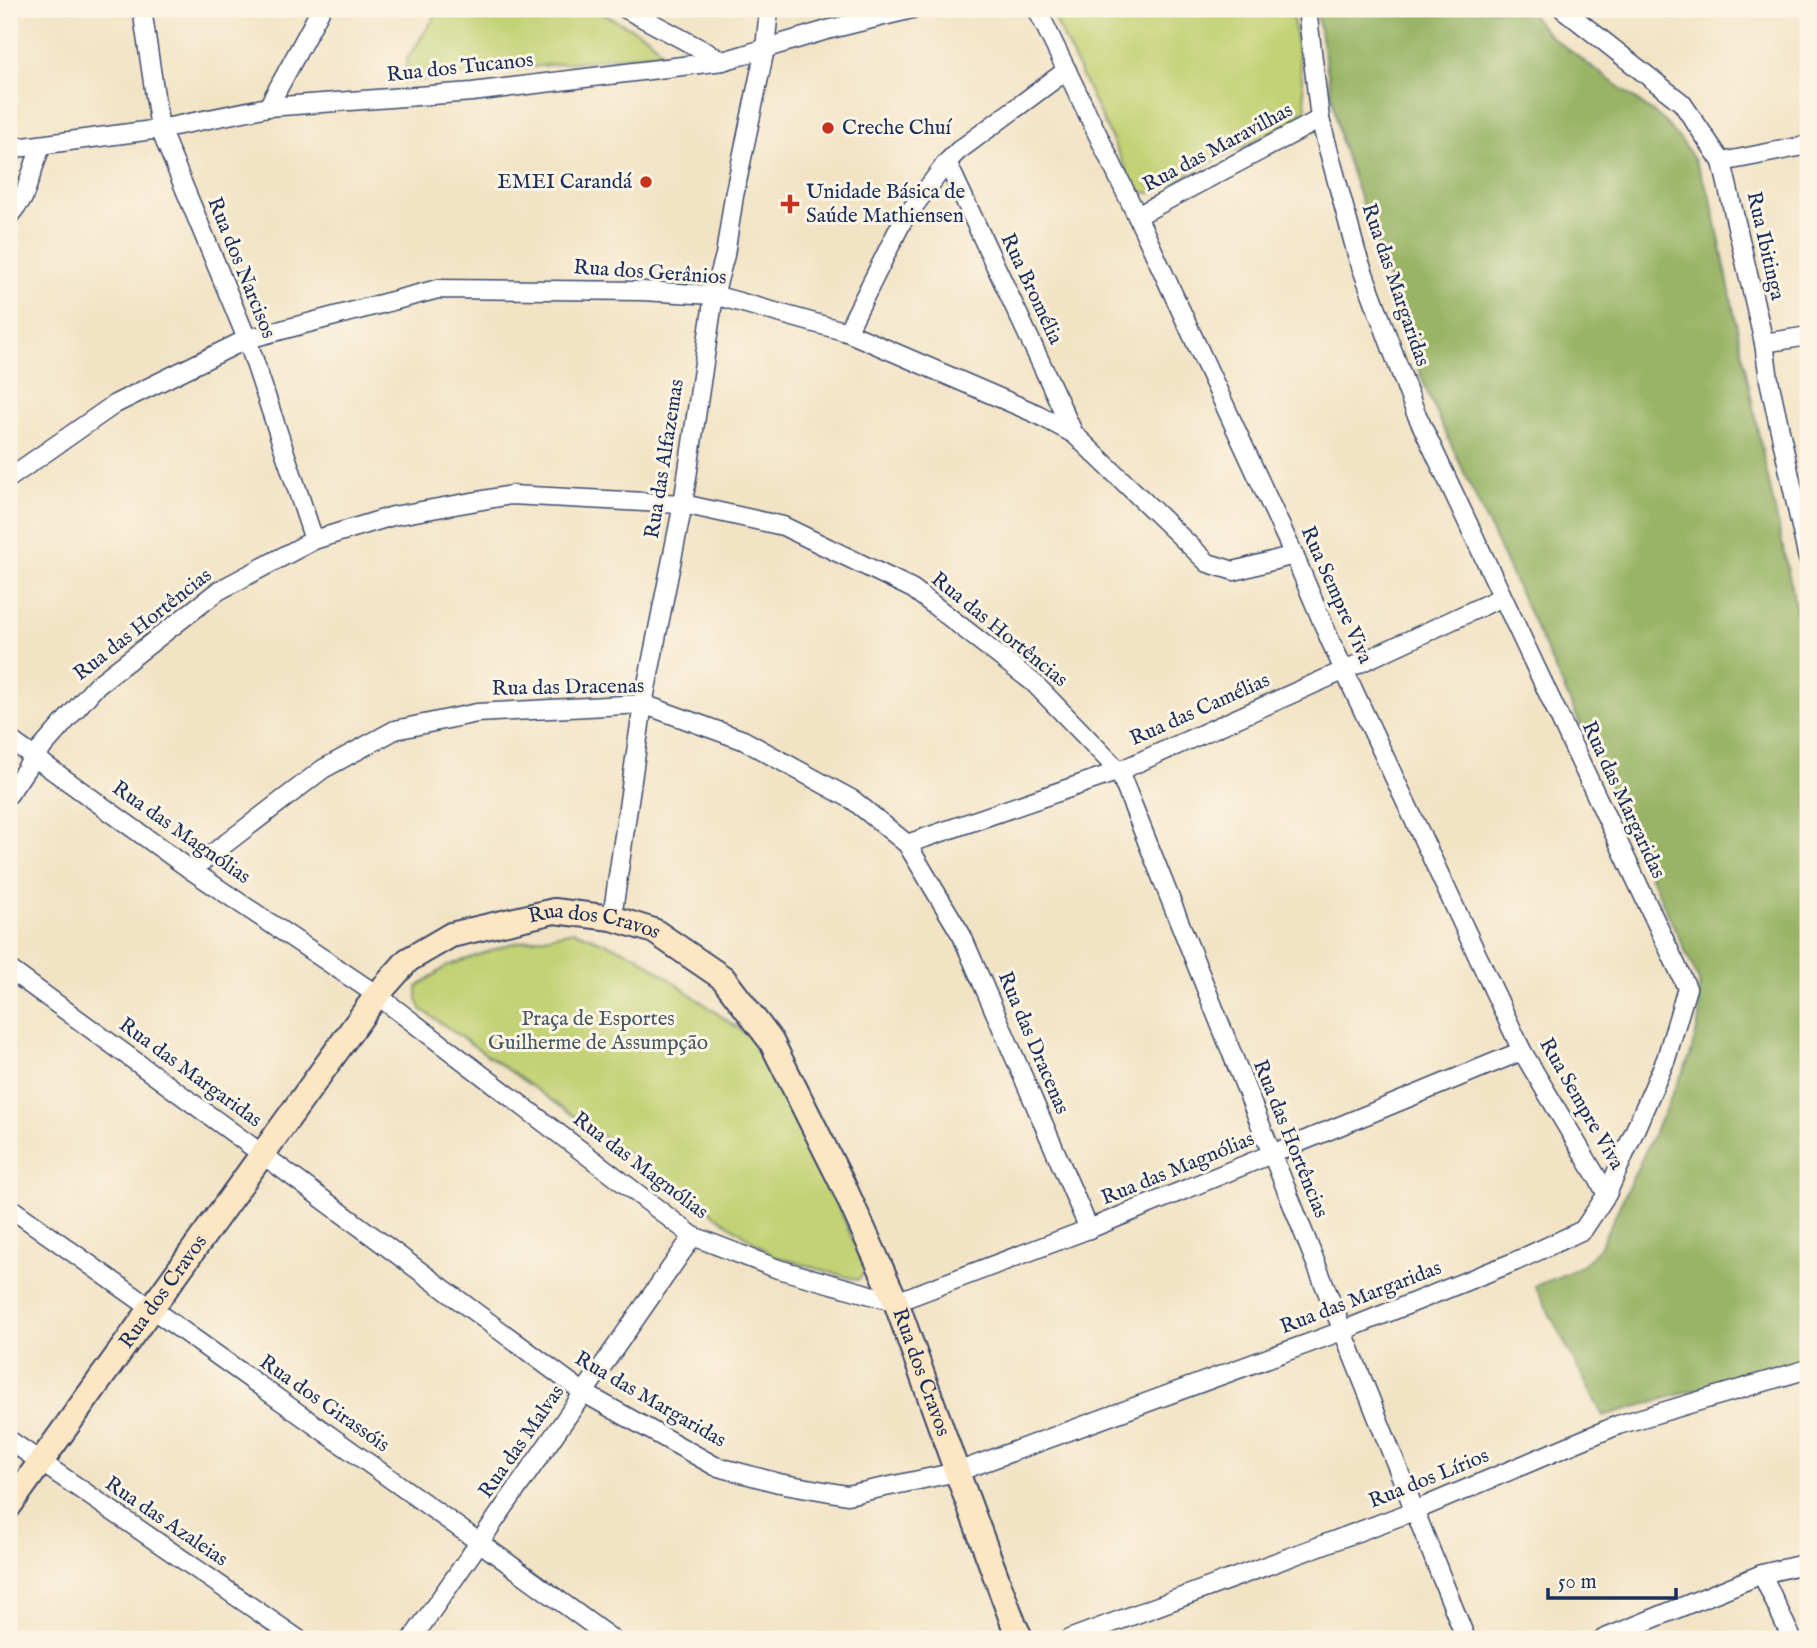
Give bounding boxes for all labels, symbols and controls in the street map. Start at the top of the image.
street label: Rua dos Tucanos [385,47,535,89]
street label: Rua das Maravilhas [1138,97,1298,199]
place label: Creche Chuí [842,115,953,142]
marker: Creche Chuí [820,120,836,136]
place label: EMEI Carandá [497,169,633,196]
marker: EMEI Carandá [638,174,654,190]
place label: Unidade Básica de Saúde Mathiensen [806,179,965,230]
street label: Rua Ibitinga [1739,189,1791,304]
street label: Rua dos Narcisos [200,193,282,343]
marker: Unidade Básica de Saúde Mathiensen [780,194,800,214]
street label: Rua das Margaridas [1354,200,1436,370]
street label: Rua Bromélia [993,229,1069,350]
street label: Rua dos Gerânios [573,254,727,292]
street label: Rua das Alfazemas [639,377,691,541]
street label: Rua Sempre Viva [1294,522,1379,669]
street label: Rua das Hortências [68,563,218,687]
street label: Rua das Hortências [925,567,1073,693]
street label: Rua das Camélias [1126,667,1274,753]
street label: Rua das Dracenas [491,673,645,703]
street label: Rua das Margaridas [1575,717,1671,883]
street label: Rua das Magnólias [106,775,256,891]
street label: Rua dos Cravos [525,898,666,945]
street label: Rua das Dracenas [991,967,1075,1119]
park label: Praça de Esportes Guilherme de Assumpção [488,1006,708,1057]
street label: Rua das Margaridas [113,1012,267,1134]
street label: Rua Sempre Viva [1532,1033,1630,1176]
street label: Rua das Hortências [1246,1056,1334,1222]
street label: Rua das Magnólias [567,1106,713,1226]
street label: Rua das Magnólias [1097,1126,1259,1212]
street label: Rua dos Cravos [113,1229,213,1354]
street label: Rua das Margaridas [1277,1255,1445,1341]
street label: Rua dos Cravos [886,1304,957,1440]
street label: Rua das Margaridas [569,1346,731,1454]
street label: Rua dos Girassóis [254,1349,394,1459]
street label: Rua das Malvas [473,1380,571,1504]
street label: Rua dos Lírios [1365,1443,1493,1515]
street label: Rua das Azaleias [99,1471,233,1573]
scale bar [1548,1557,1675,1601]
text: 50 m [1558,1569,1597,1596]

